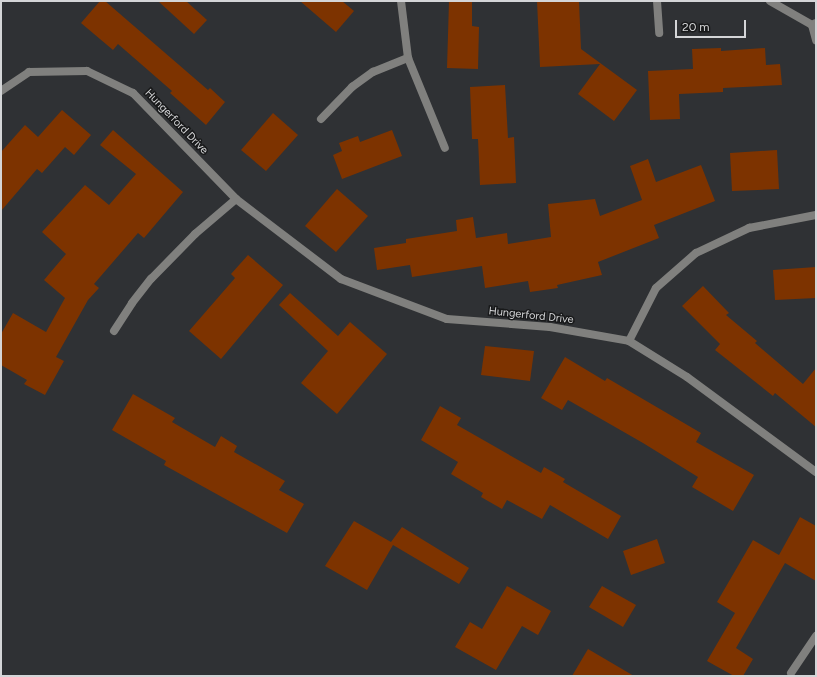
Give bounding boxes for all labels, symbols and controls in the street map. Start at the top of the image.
scale bar [677,12,748,38]
text: 20 m [682,20,710,34]
street label: Hungerford Drive [142,87,210,157]
street label: Hungerford Drive [488,305,574,327]

